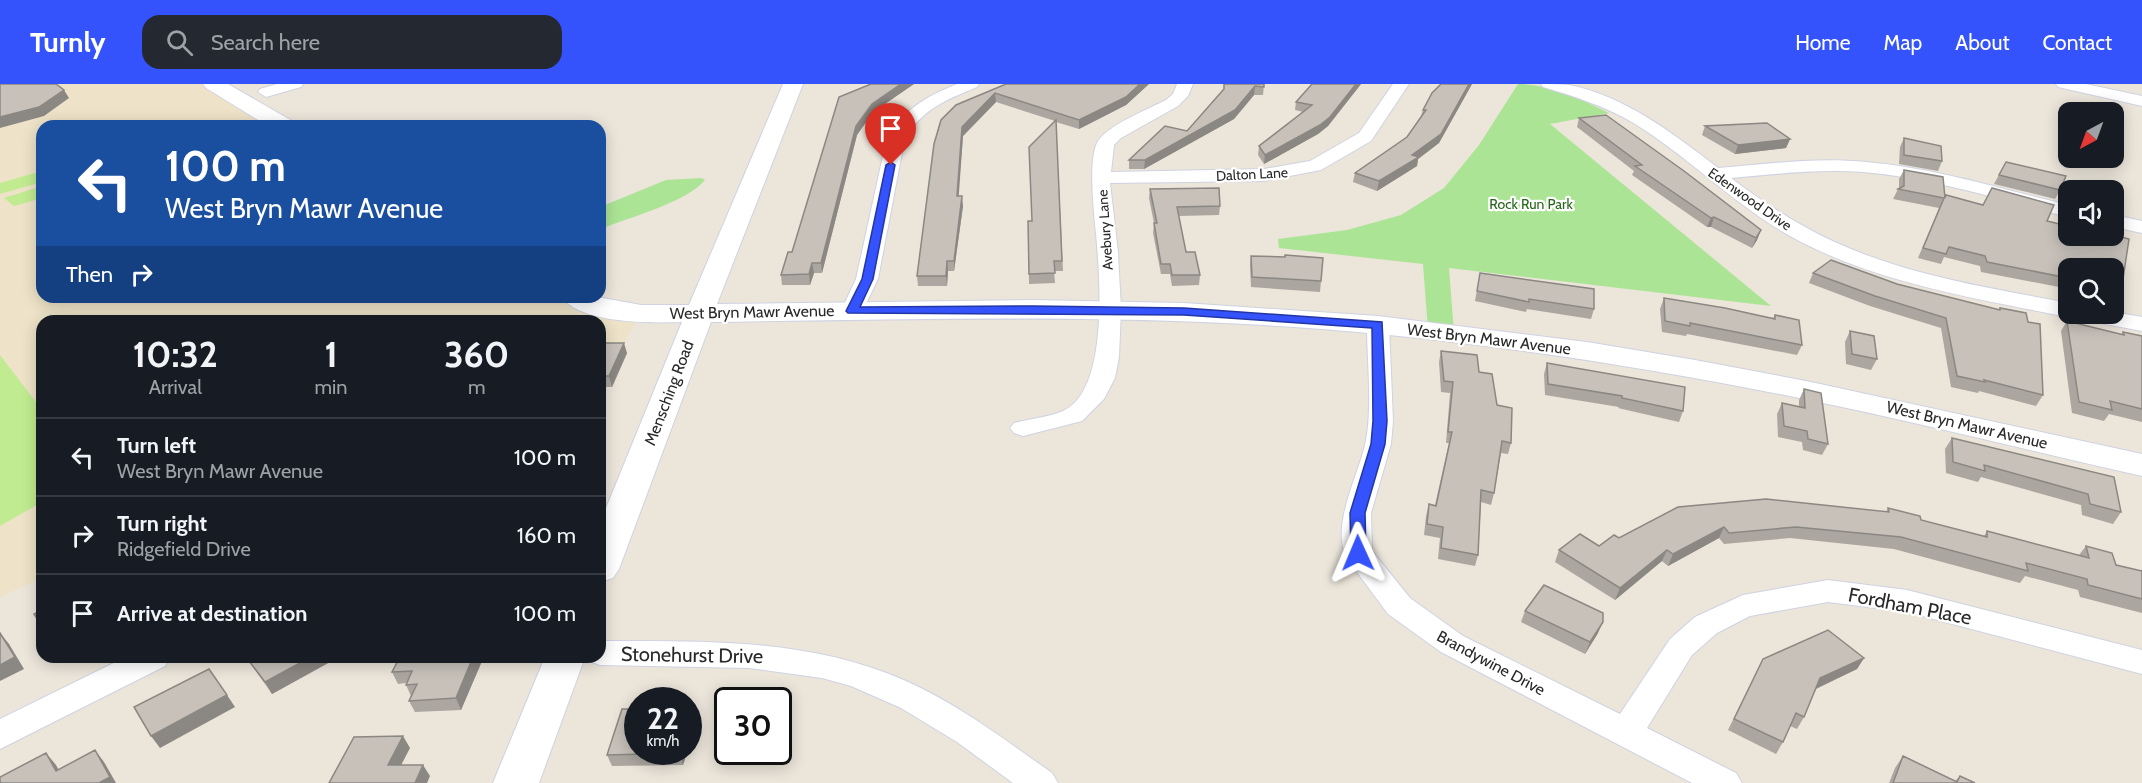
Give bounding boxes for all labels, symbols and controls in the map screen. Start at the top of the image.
search box [142,15,562,69]
text: Turnly [30,25,106,59]
icon: search [163,26,196,59]
text: Search here [211,29,320,56]
text: Home [1795,30,1851,55]
text: Map [1884,30,1922,55]
text: About [1955,30,2009,55]
text: Contact [2042,30,2112,55]
north arrow [2058,102,2124,168]
map controls [2058,102,2124,324]
pin [865,103,916,165]
icon: arrive [874,112,907,145]
text: 100 m [165,140,286,192]
icon: left [66,144,144,222]
street label: Dalton Lane [1216,163,1288,185]
street label: Edenwood Drive [1705,164,1795,234]
button: sound [2058,180,2124,246]
street label: Avebury Lane [1093,189,1117,271]
text: West Bryn Mawr Avenue [165,192,443,225]
park label: Rock Run Park [1489,195,1573,213]
icon: right [125,258,158,291]
button: search [2058,258,2124,324]
text: Then [66,261,113,288]
street label: West Bryn Mawr Avenue [669,301,835,323]
street label: West Bryn Mawr Avenue [1406,320,1572,358]
text: 10:32 [133,332,218,376]
text: 1 [324,332,338,376]
text: 360 [444,332,509,376]
street label: Mensching Road [640,338,698,448]
text: Arrival [149,375,202,399]
text: min [315,375,348,399]
text: m [468,375,486,399]
street label: West Bryn Mawr Avenue [1885,397,2049,453]
text: Turn left [117,432,196,459]
icon: left [66,441,99,474]
text: 100 m [514,444,576,471]
text: West Bryn Mawr Avenue [117,459,323,483]
text: Turn right [117,510,207,537]
icon: right [66,519,99,552]
position arrow [1326,521,1390,585]
text: 160 m [517,522,576,549]
text: Ridgefield Drive [117,537,251,561]
street label: Fordham Place [1846,582,1974,630]
icon: arrive [66,597,99,630]
text: Arrive at destination [117,600,307,627]
text: 100 m [514,600,576,627]
street label: Brandywine Drive [1434,627,1548,699]
street label: Stonehurst Drive [621,642,763,668]
speed limit sign: 30 [714,687,792,765]
text: 22 [647,700,679,737]
text: km/h [647,732,679,750]

